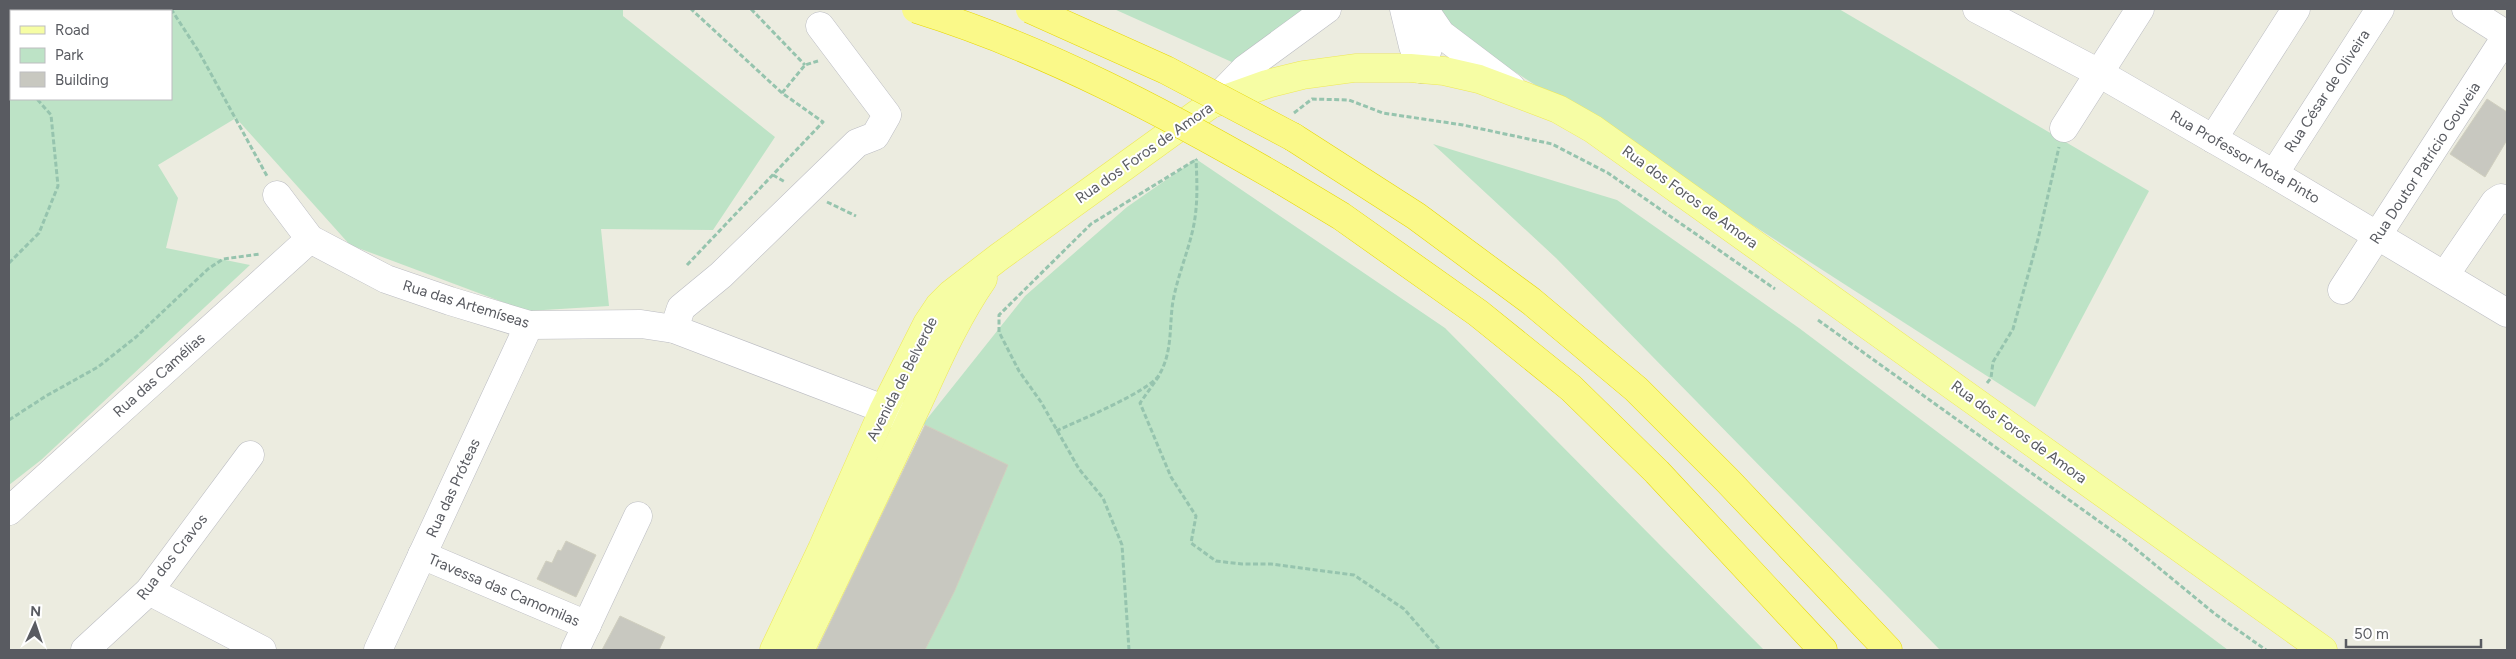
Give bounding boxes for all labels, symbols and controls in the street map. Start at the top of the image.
legend [10,10,172,100]
text: Road [55,21,90,39]
street label: Rua César de Oliveira [2281,26,2373,156]
text: Park [55,46,84,64]
text: Building [55,71,109,89]
street label: Rua Doutor Patrício Gouveia [2366,79,2484,247]
street label: Rua dos Foros de Amora [1072,99,1216,207]
street label: Rua Professor Mota Pinto [2167,107,2323,207]
street label: Rua dos Foros de Amora [1619,142,1761,252]
street label: Rua das Artemíseas [401,276,531,332]
street label: Avenida de Belverde [863,314,941,444]
street label: Rua das Camélias [109,329,209,421]
street label: Rua dos Foros de Amora [1948,377,2090,487]
street label: Rua das Próteas [422,436,484,540]
street label: Rua dos Cravos [133,510,211,604]
street label: Travessa das Camomilas [426,550,582,630]
north arrow [10,599,60,649]
text: N [30,603,42,620]
scale bar [2346,616,2481,648]
text: 50 m [2354,625,2389,643]

